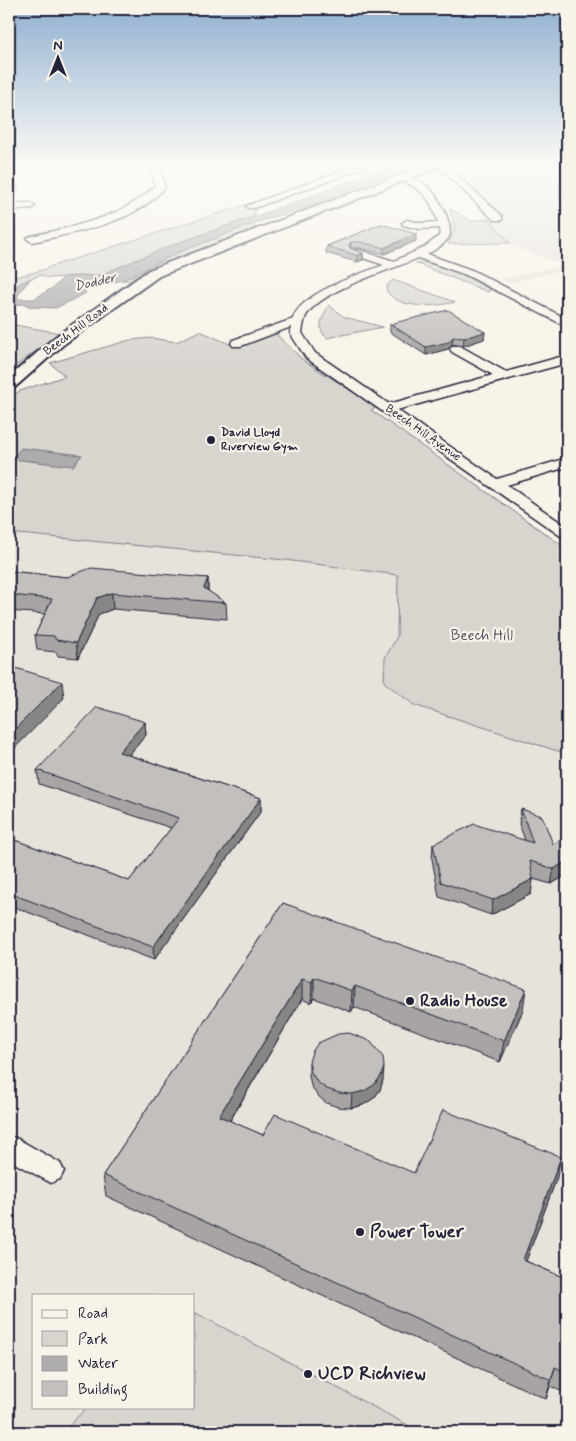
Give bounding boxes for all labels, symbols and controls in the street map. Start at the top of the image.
north arrow [32,32,82,82]
text: N [53,37,63,55]
water label: Dodder [72,268,120,296]
street label: Beech Hill Road [40,300,112,360]
street label: Beech Hill Avenue [382,401,464,465]
place label: David Lloyd Riverview Gym [221,425,299,455]
marker: David Lloyd Riverview Gym [205,434,217,446]
park label: Beech Hill [451,626,513,646]
place label: Radio House [420,989,508,1013]
marker: Radio House [404,995,416,1007]
place label: Power Tower [370,1220,464,1244]
marker: Power Tower [354,1226,366,1238]
legend [32,1294,195,1408]
text: Road [78,1304,108,1324]
text: Park [78,1330,108,1350]
text: Water [78,1354,118,1374]
place label: UCD Richview [318,1362,426,1386]
marker: UCD Richview [302,1368,314,1380]
text: Building [78,1380,128,1401]

